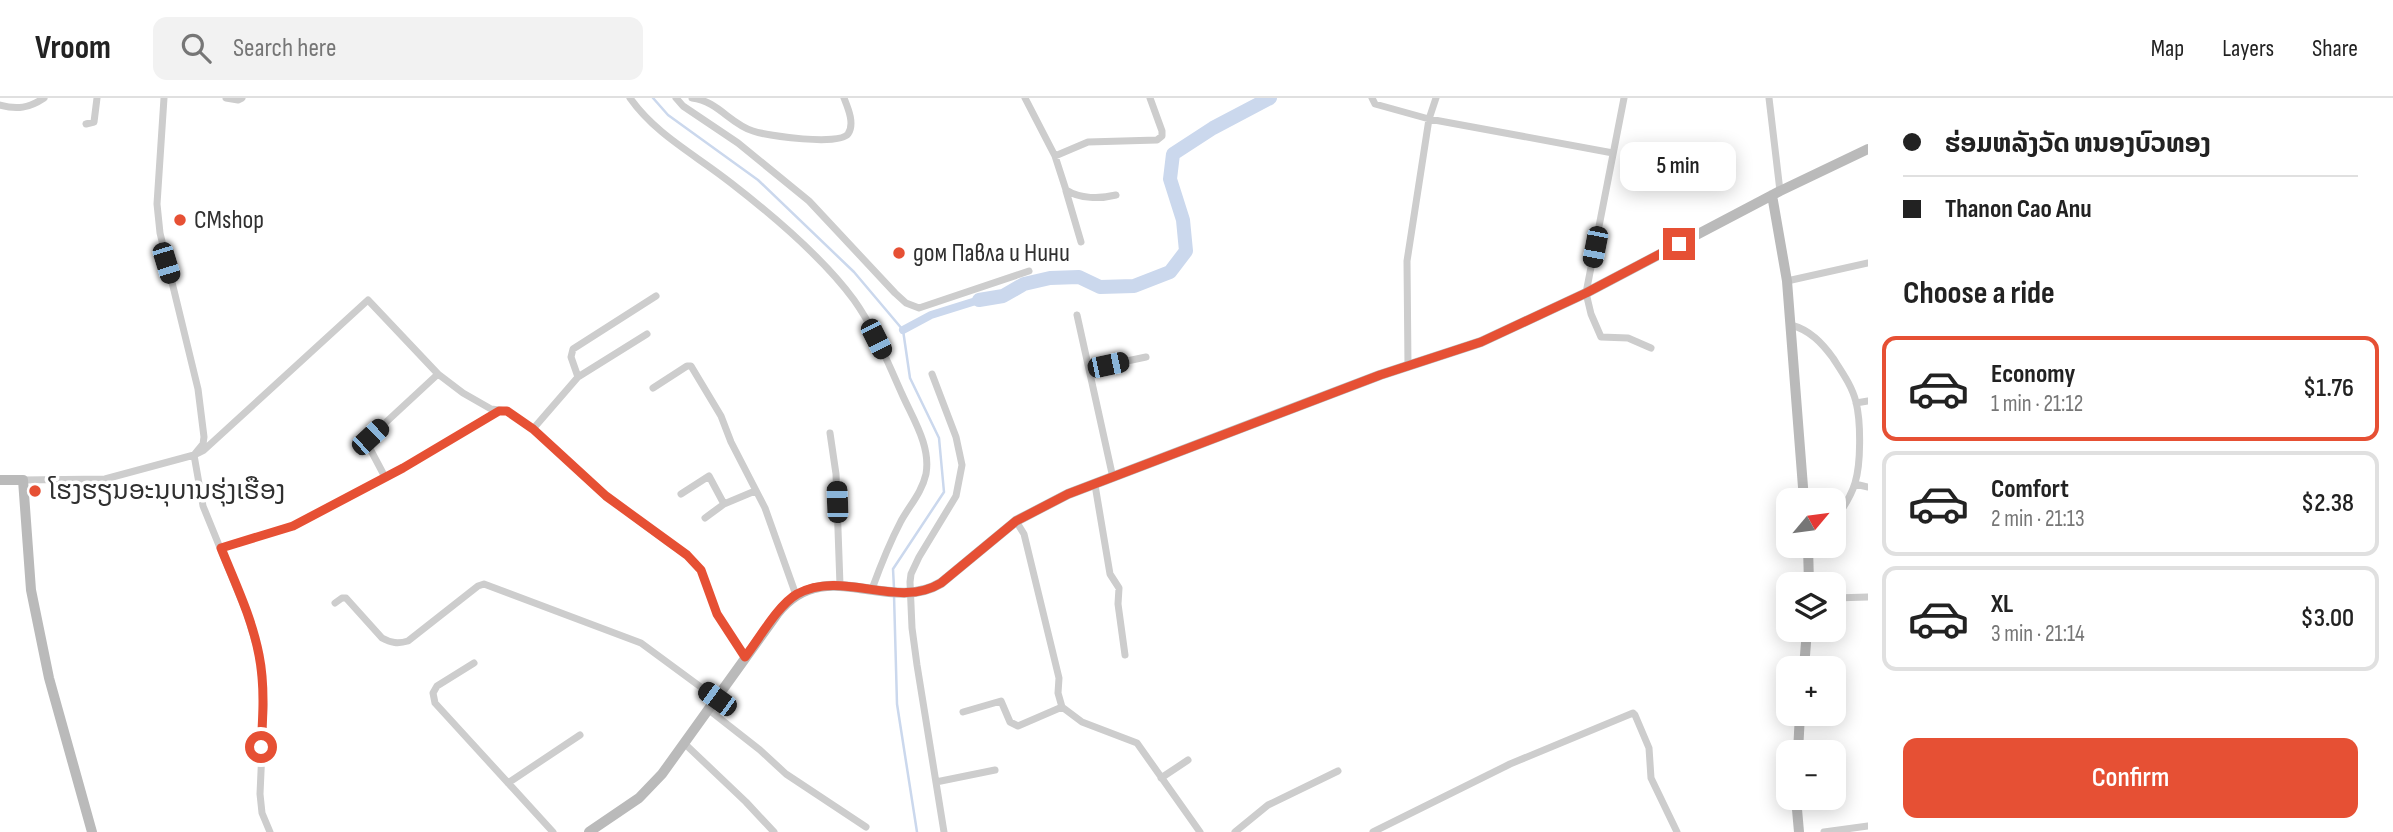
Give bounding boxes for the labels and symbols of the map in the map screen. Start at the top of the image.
callout: 5 min [1621,142,1737,192]
place label: CMshop [194,205,264,236]
marker: CMshop [172,212,188,228]
car [1581,224,1610,270]
route end [1663,228,1695,260]
place label: дом Павла и Нини [913,238,1070,269]
car [150,240,183,286]
marker: дом Павла и Нини [891,245,907,261]
car [858,316,895,362]
car [1086,350,1131,380]
car [348,415,393,459]
place label: ໂຮງຮຽນອະນຸບານຮຸ່ງເຮືອງ [48,476,285,507]
car [826,481,849,523]
marker: ໂຮງຮຽນອະນຸບານຮຸ່ງເຮືອງ [27,483,43,499]
north arrow [1776,488,1846,558]
car [694,678,741,720]
route start [245,731,277,763]

